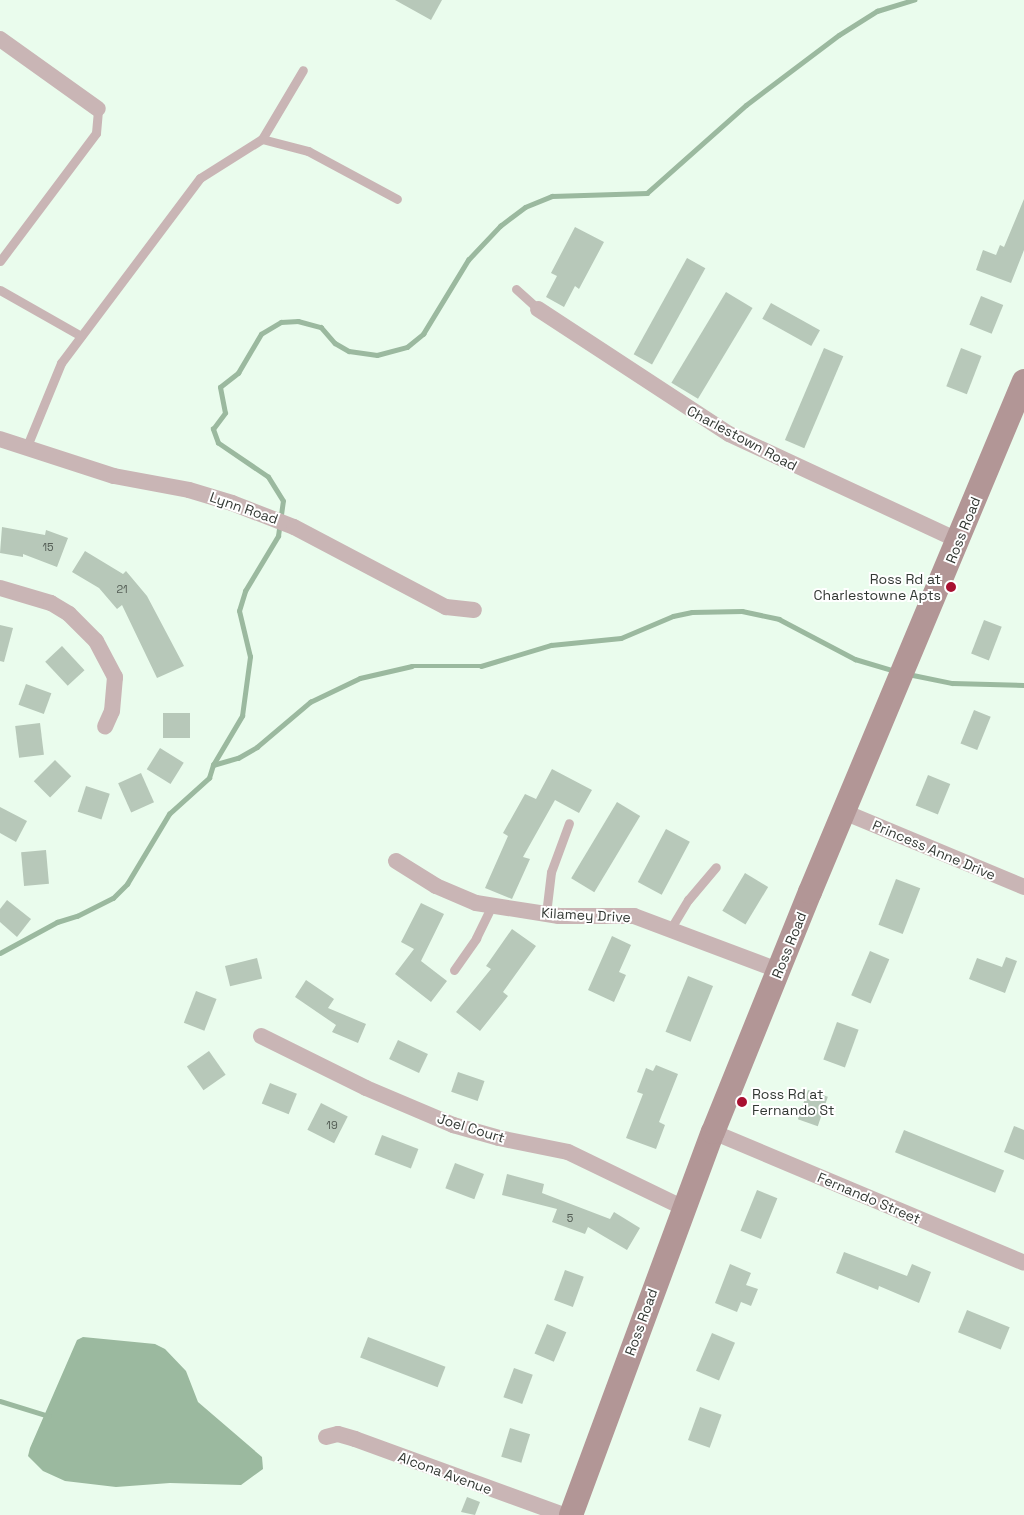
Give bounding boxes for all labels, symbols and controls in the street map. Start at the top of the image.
street label: Charlestown Road [684,402,800,474]
street label: Lynn Road [208,488,280,528]
street label: Ross Road [942,494,984,566]
house number: 15 [42,540,54,554]
place label: Ross Rd at Charlestowne Apts [813,571,941,604]
marker: Ross Rd at Charlestowne Apts [945,581,957,593]
house number: 21 [116,582,128,596]
street label: Princess Anne Drive [870,816,998,884]
street label: Kilamey Drive [541,904,631,926]
street label: Ross Road [768,909,810,981]
place label: Ross Rd at Fernando St [752,1086,835,1118]
marker: Ross Rd at Fernando St [736,1096,748,1108]
street label: Joel Court [435,1110,507,1146]
house number: 19 [326,1118,338,1132]
street label: Fernando Street [815,1169,923,1227]
house number: 5 [567,1211,573,1225]
street label: Ross Road [621,1286,661,1358]
street label: Alcona Avenue [396,1448,494,1498]

